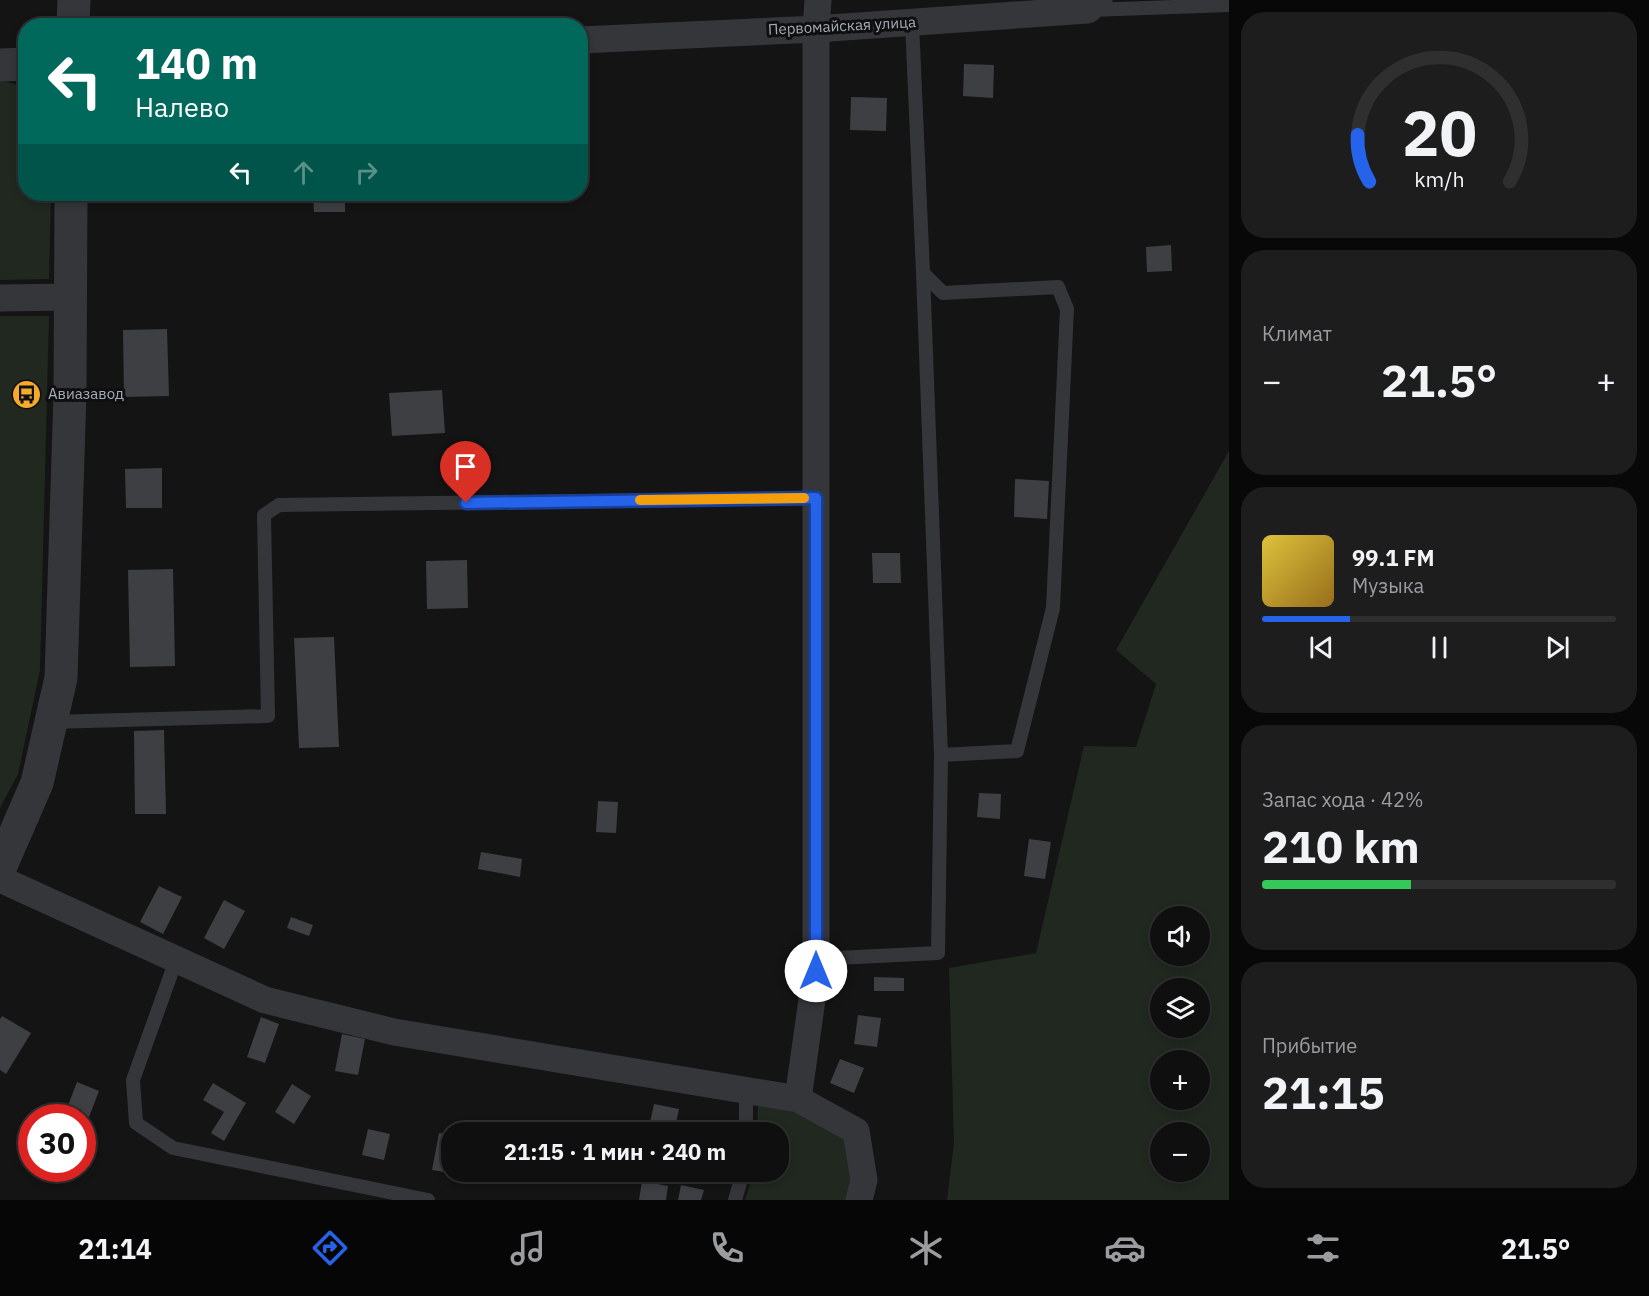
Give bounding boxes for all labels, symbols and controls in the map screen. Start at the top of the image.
street label: Первомайская улица [768,12,916,39]
text: 140 m [135,36,258,91]
icon: left [36,42,114,120]
text: Налево [135,89,229,124]
text: 20 [1402,92,1476,173]
icon: left [224,156,257,189]
icon: ahead [287,156,320,189]
icon: right [350,156,383,189]
text: km/h [1414,165,1464,193]
text: Климат [1262,320,1332,347]
text: 21.5° [1381,351,1497,409]
text: − [1262,359,1282,402]
text: + [1596,359,1616,402]
bus stop icon: Авиазавод [11,378,43,410]
place label: Авиазавод [48,384,124,403]
pin [440,441,491,503]
icon: arrive [449,450,482,483]
text: 99.1 FM [1352,543,1435,572]
text: Музыка [1352,572,1424,599]
icon: previous [1305,631,1338,664]
icon: pause [1423,631,1456,664]
icon: next [1541,631,1574,664]
text: Запас хода · 42% [1262,786,1424,813]
text: 210 km [1262,817,1420,875]
map controls [1150,906,1210,1182]
button: sound [1150,906,1210,966]
position arrow [784,939,848,1003]
button: layers [1150,978,1210,1038]
text: Прибытие [1262,1032,1357,1059]
button: + [1150,1050,1210,1110]
text: 21:15 [1262,1063,1385,1121]
speed limit sign: 30 [18,1104,96,1182]
button: − [1150,1122,1210,1182]
text: 21:15 · 1 мин · 240 m [504,1137,726,1166]
icon: directions [309,1227,351,1269]
icon: music [507,1227,549,1269]
icon: phone [706,1227,748,1269]
icon: climate [905,1227,947,1269]
icon: car [1104,1227,1146,1269]
icon: filters [1302,1227,1344,1269]
text: 21:14 [78,1231,152,1266]
text: 21.5° [1501,1231,1571,1266]

